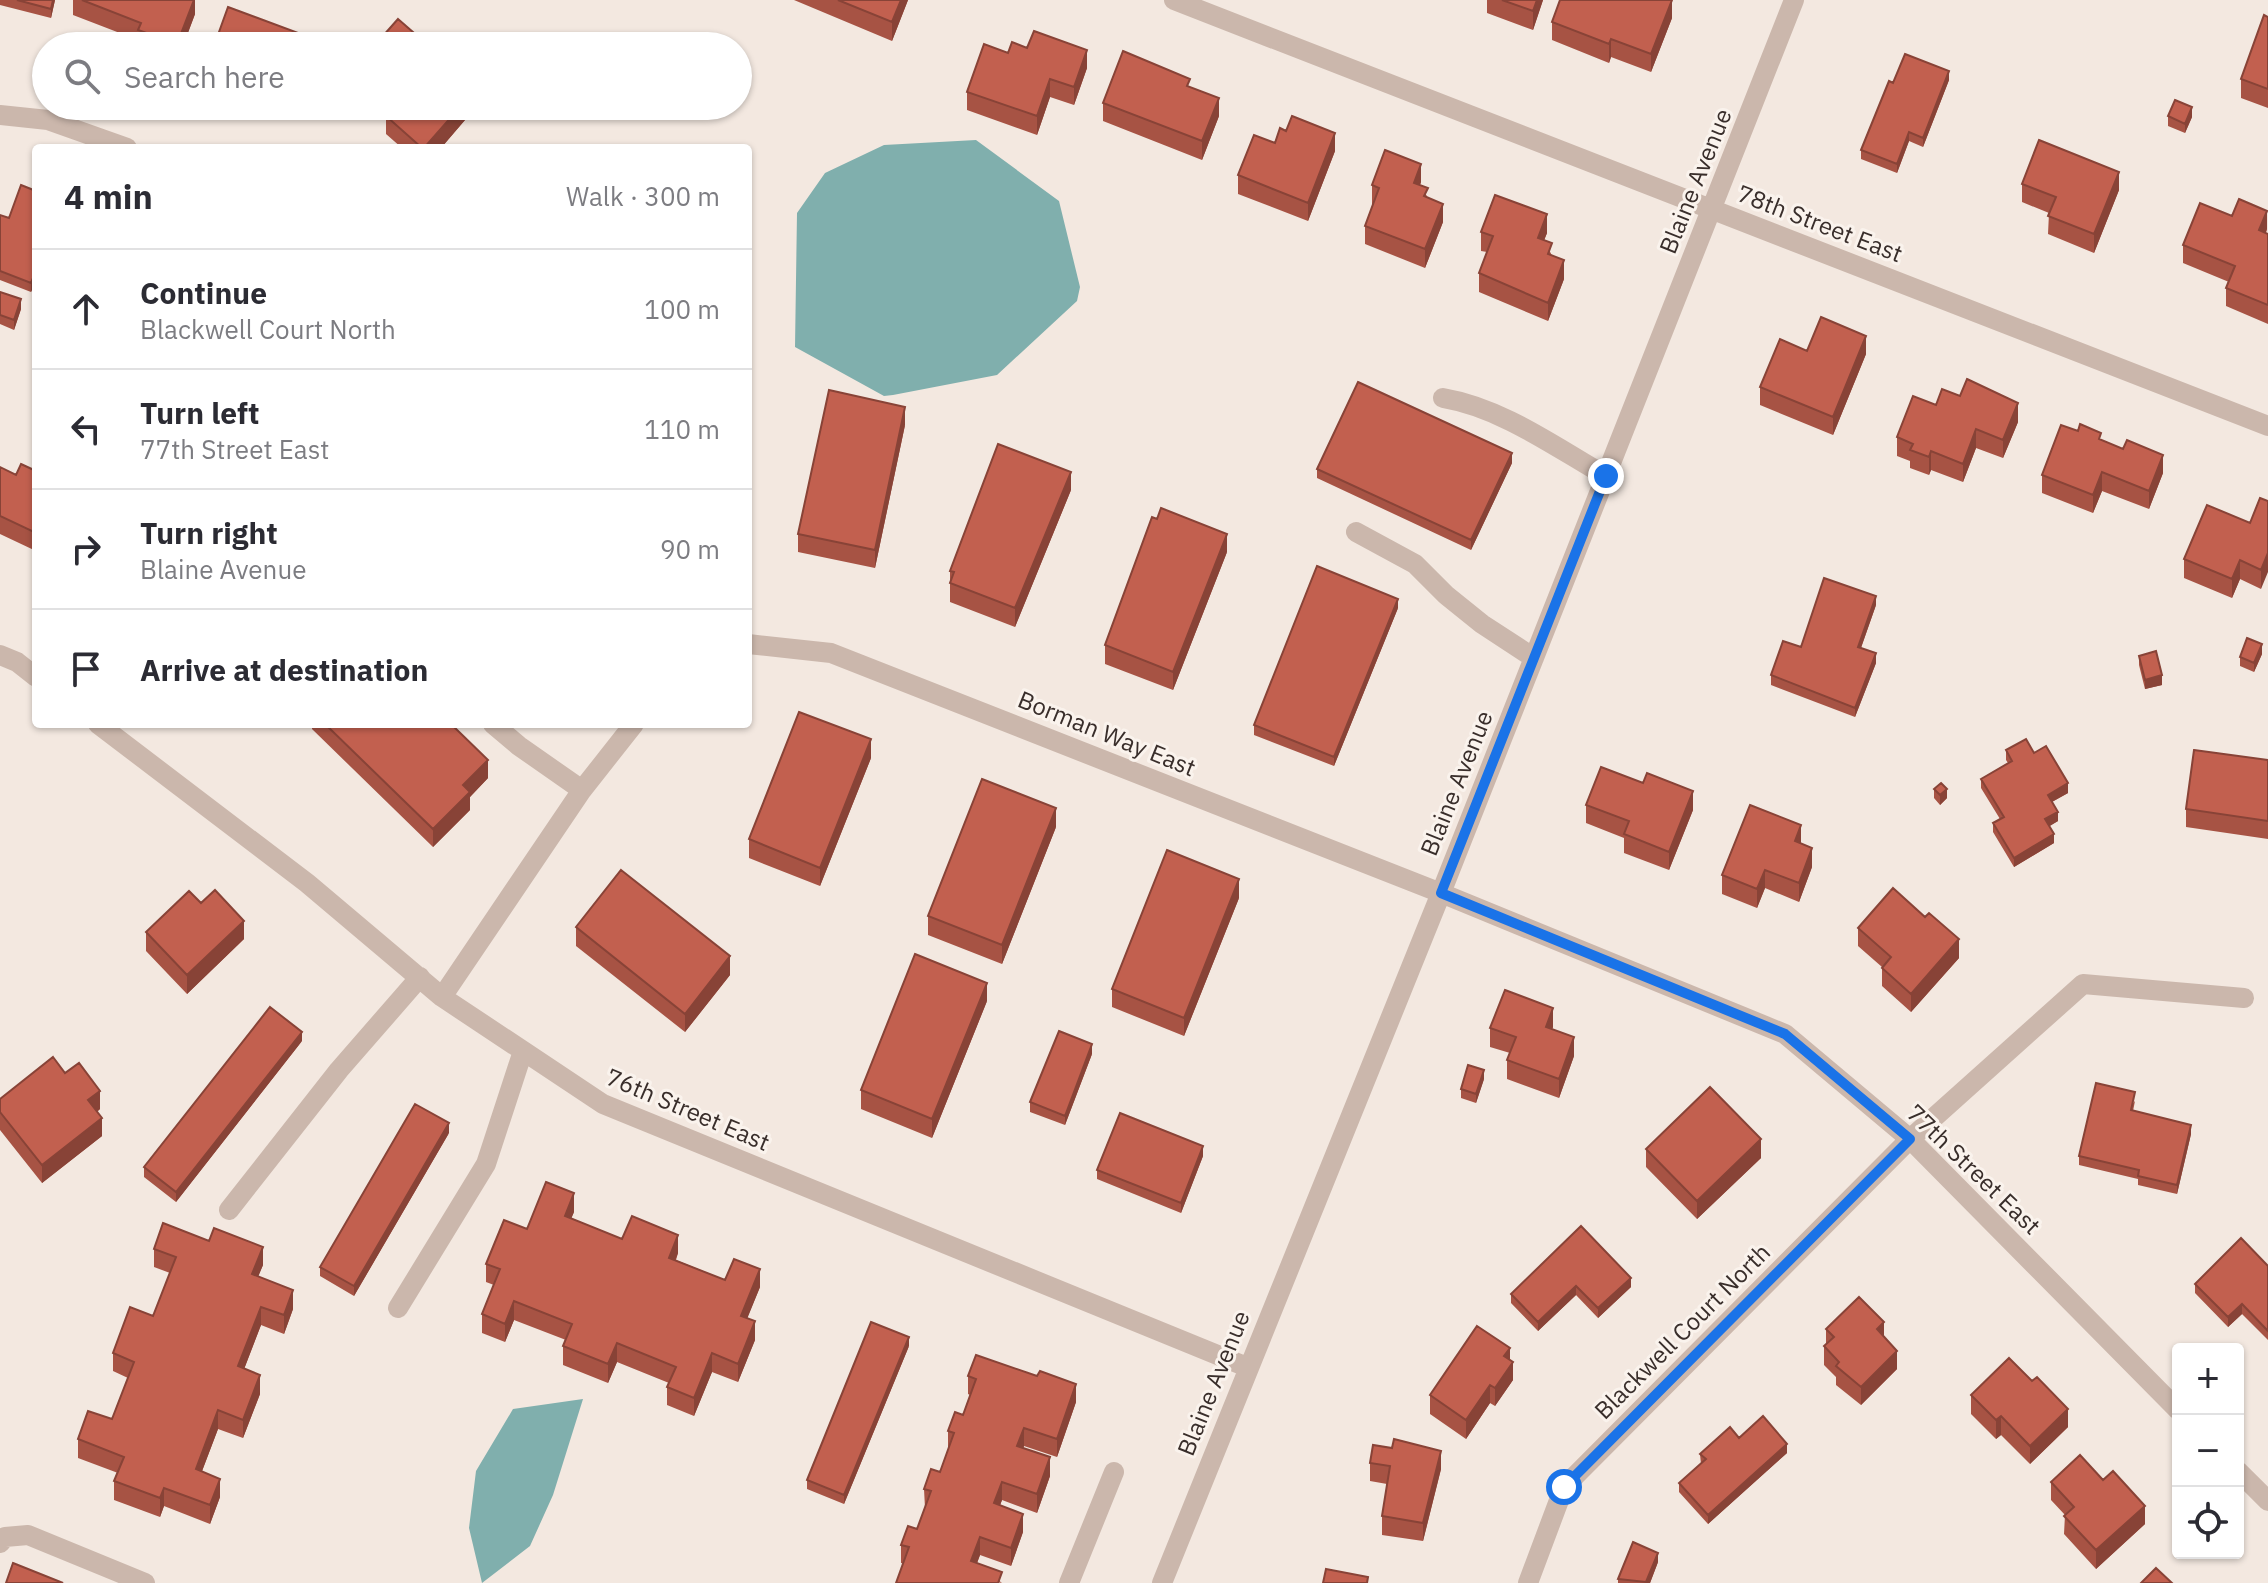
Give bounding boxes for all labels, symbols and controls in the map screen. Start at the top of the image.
search box [32,32,752,120]
icon: search [60,54,104,98]
text: Search here [124,57,285,96]
street label: Blaine Avenue [1651,104,1739,258]
text: 4 min [64,174,153,218]
street label: 78th Street East [1733,177,1907,269]
text: Walk · 300 m [566,179,720,213]
text: Continue [140,273,267,312]
icon: ahead [64,287,108,331]
text: 100 m [644,292,720,326]
text: Blackwell Court North [140,312,396,346]
text: Turn left [140,393,259,432]
icon: left [64,407,108,451]
text: 110 m [644,412,720,446]
text: 77th Street East [140,432,329,466]
route end [1588,458,1624,494]
text: Turn right [140,513,278,552]
icon: right [64,527,108,571]
text: 90 m [660,532,720,566]
text: Blaine Avenue [140,552,306,586]
icon: arrive [64,647,108,691]
text: Arrive at destination [140,650,428,689]
street label: Borman Way East [1013,683,1201,783]
street label: Blaine Avenue [1412,706,1500,860]
street label: 76th Street East [601,1060,775,1158]
street label: 77th Street East [1900,1097,2048,1241]
street label: Blackwell Court North [1587,1236,1777,1426]
street label: Blaine Avenue [1169,1306,1257,1460]
map controls [2172,1343,2244,1559]
button: + [2172,1343,2244,1415]
button: − [2172,1415,2244,1487]
route start [1546,1469,1582,1505]
button: locate [2172,1487,2244,1559]

